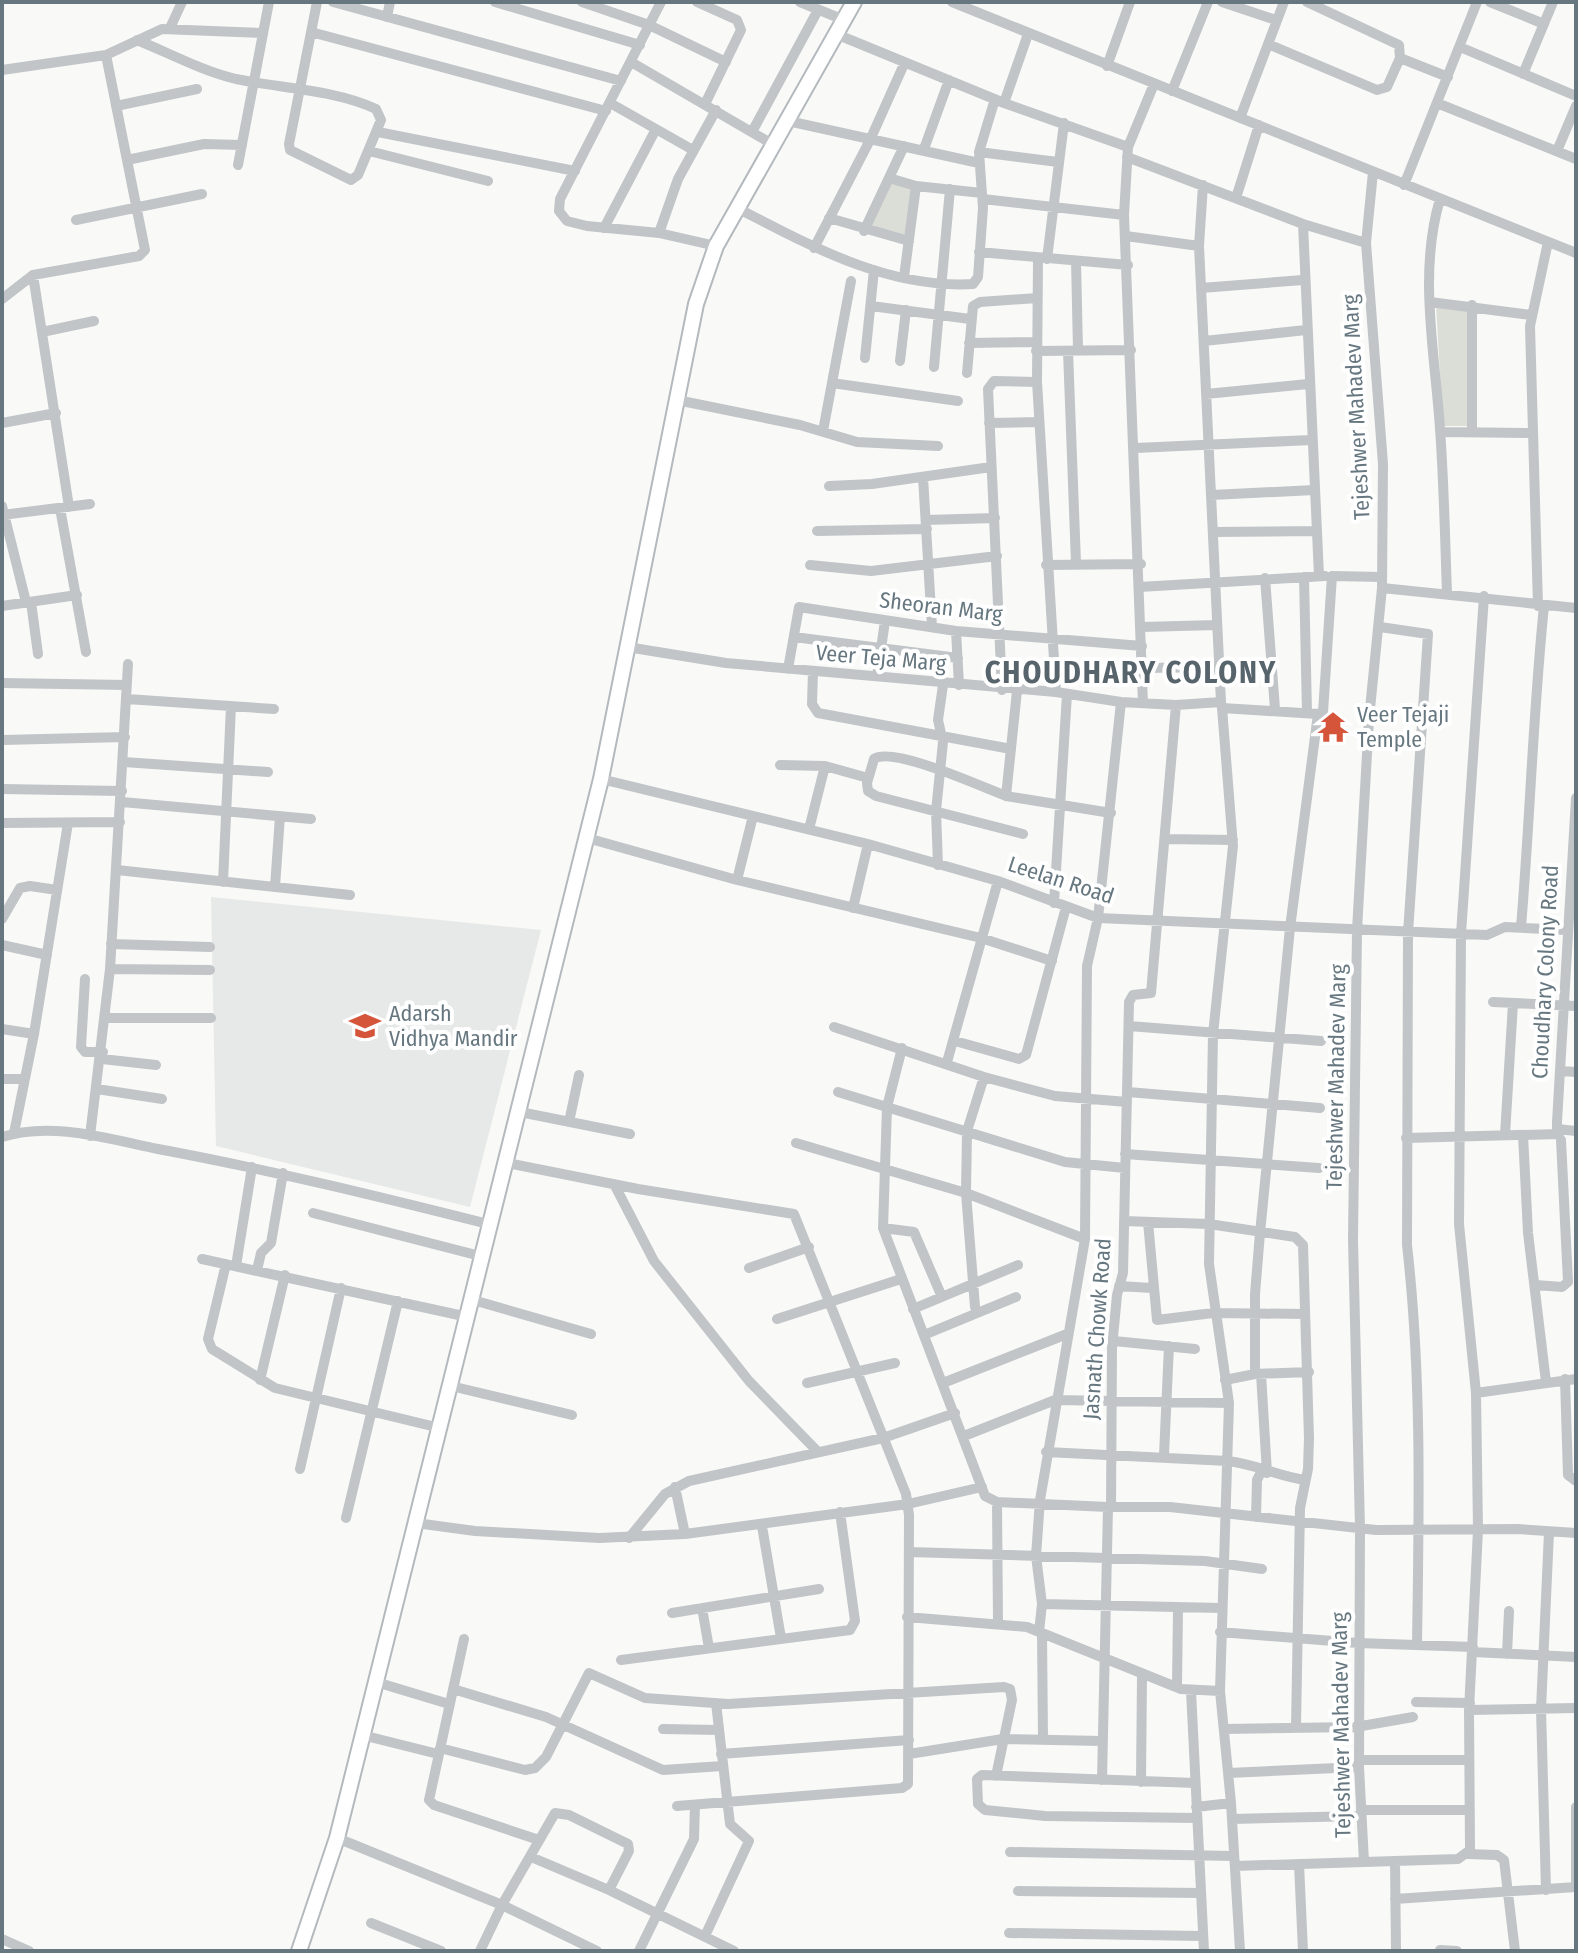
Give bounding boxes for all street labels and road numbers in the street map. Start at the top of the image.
street label: Tejeshwer Mahadev Marg [1337,293,1375,520]
street label: Sheoran Marg [878,586,1005,628]
street label: Veer Teja Marg [815,639,948,677]
street label: Leelan Road [1005,850,1117,910]
street label: Choudhary Colony Road [1526,864,1564,1080]
street label: Tejeshwer Mahadev Marg [1321,963,1351,1190]
street label: Jasnath Chowk Road [1077,1237,1117,1421]
street label: Tejeshwer Mahadev Marg [1326,1611,1356,1838]

